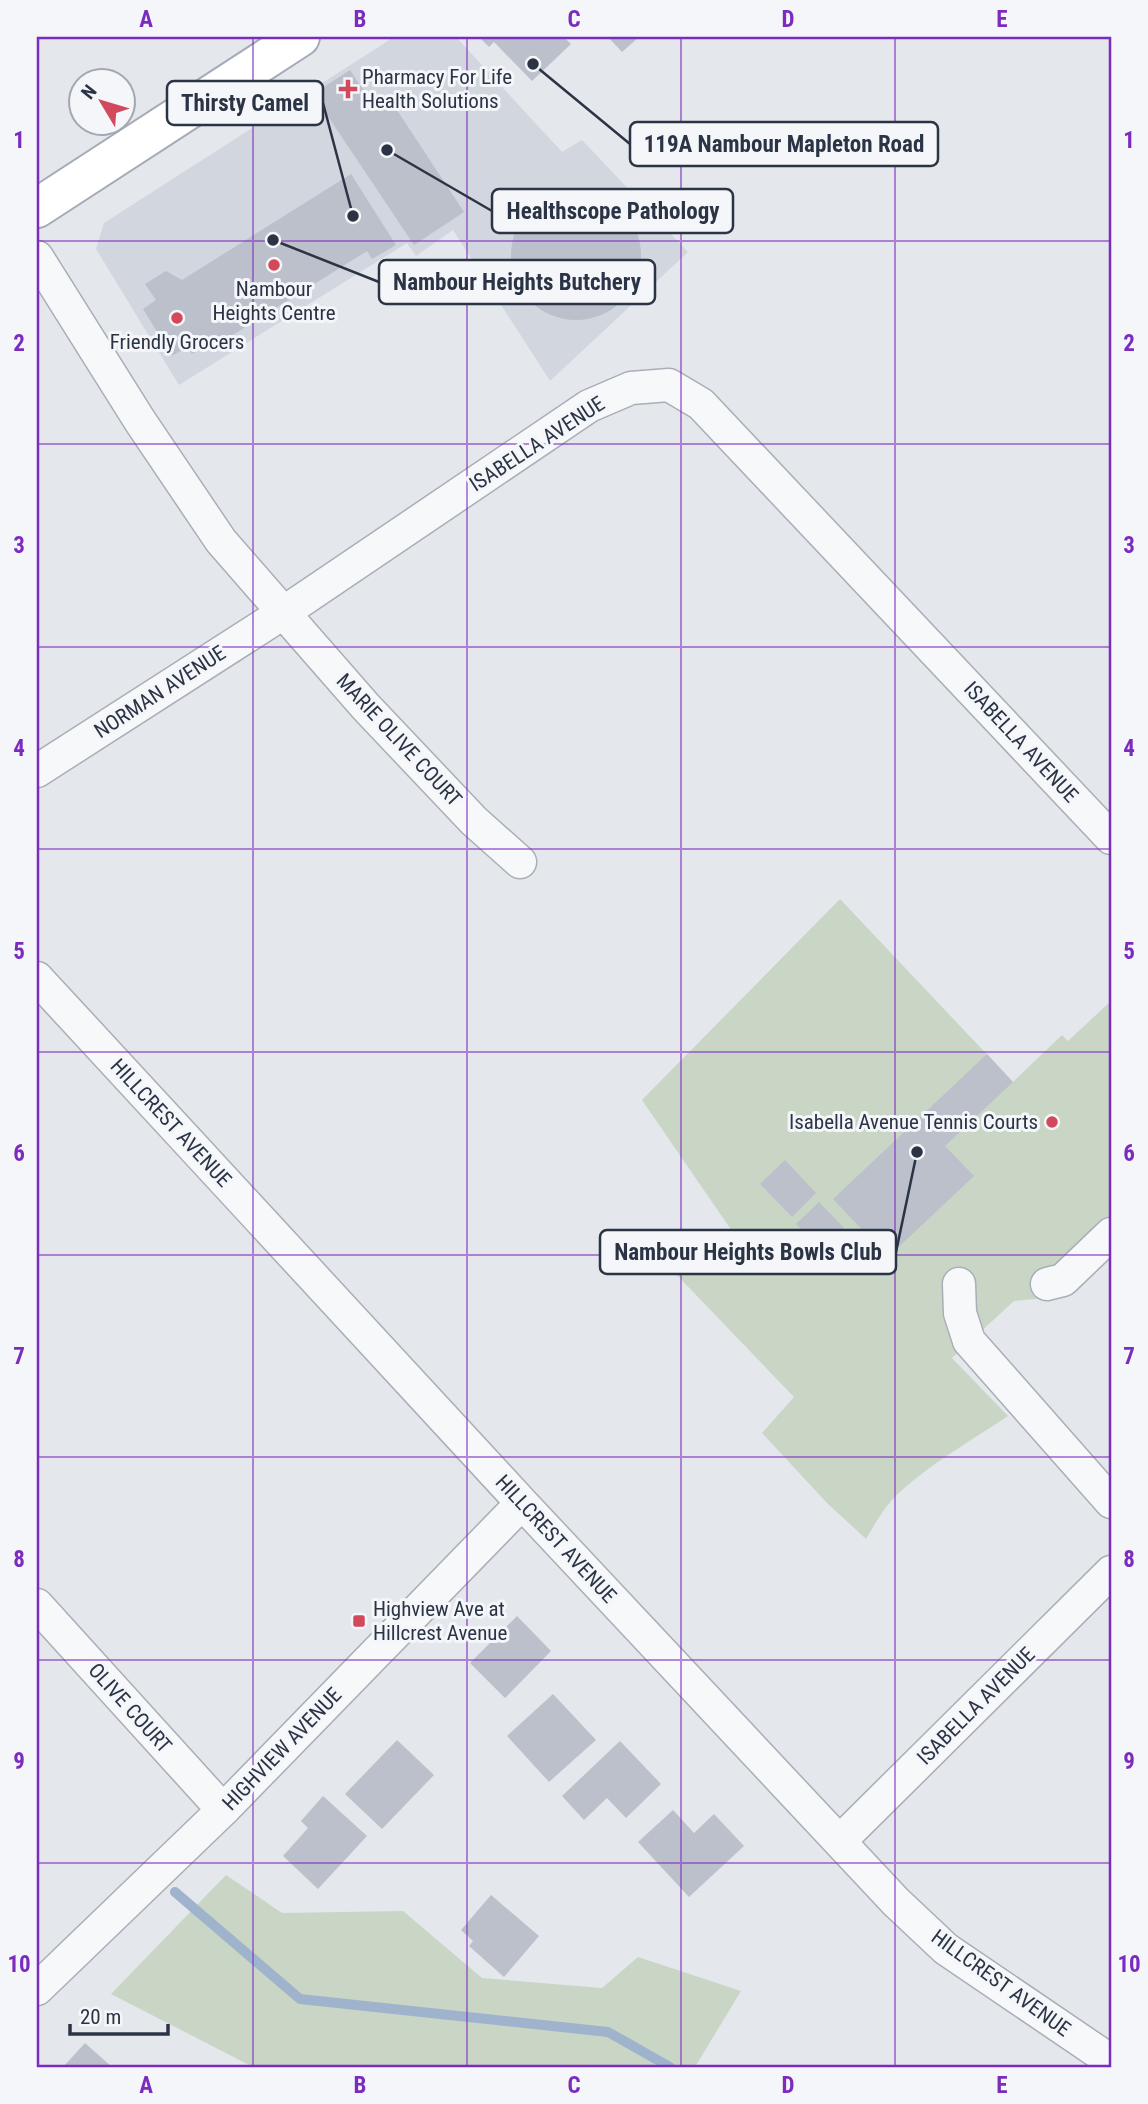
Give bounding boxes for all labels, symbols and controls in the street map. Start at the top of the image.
text: A [139,6,153,33]
text: B [354,6,366,33]
text: C [567,6,581,33]
text: D [782,6,795,33]
text: E [996,6,1008,33]
place label: Pharmacy For Life Health Solutions [362,65,512,113]
north arrow [66,66,136,136]
text: N [76,80,102,104]
callout: Thirsty Camel [167,81,323,125]
marker: Pharmacy For Life Health Solutions [340,81,356,97]
text: Thirsty Camel [181,90,309,117]
callout: 119A Nambour Mapleton Road [630,122,938,166]
text: 1 [13,127,25,154]
text: 1 [1123,127,1135,154]
text: 119A Nambour Mapleton Road [644,131,924,158]
callout: Healthscope Pathology [492,189,733,233]
text: Healthscope Pathology [507,198,720,225]
marker: Nambour Heights Centre [266,257,282,273]
callout: Nambour Heights Butchery [379,260,655,304]
text: Nambour Heights Butchery [393,269,642,296]
place label: Nambour Heights Centre [213,277,336,325]
marker: Friendly Grocers [169,310,185,326]
text: 2 [13,330,25,357]
place label: Friendly Grocers [110,330,244,354]
text: 2 [1123,330,1135,357]
street label: ISABELLA AVENUE [465,391,609,497]
text: 3 [13,532,25,559]
text: 3 [1123,532,1135,559]
street label: NORMAN AVENUE [90,641,230,743]
street label: MARIE OLIVE COURT [331,669,467,811]
street label: ISABELLA AVENUE [959,677,1083,807]
text: 4 [13,735,25,762]
text: 4 [1123,735,1135,762]
text: 5 [13,938,25,965]
text: 5 [1123,938,1135,965]
street label: HILLCREST AVENUE [106,1054,236,1192]
place label: Isabella Avenue Tennis Courts [789,1110,1038,1134]
marker: Isabella Avenue Tennis Courts [1044,1114,1060,1130]
text: 6 [13,1140,25,1167]
text: 6 [1123,1140,1135,1167]
callout: Nambour Heights Bowls Club [600,1230,896,1274]
text: Nambour Heights Bowls Club [614,1239,882,1266]
text: 7 [13,1343,25,1370]
text: 7 [1123,1343,1135,1370]
street label: HILLCREST AVENUE [491,1470,621,1608]
text: 8 [13,1546,25,1573]
text: 8 [1123,1546,1135,1573]
place label: Highview Ave at Hillcrest Avenue [373,1597,507,1645]
marker: Highview Ave at Hillcrest Avenue [351,1613,367,1629]
street label: ISABELLA AVENUE [912,1642,1040,1770]
street label: OLIVE COURT [83,1658,177,1758]
street label: HIGHVIEW AVENUE [218,1683,346,1815]
text: 9 [13,1748,25,1775]
text: 9 [1123,1748,1135,1775]
street label: HILLCREST AVENUE [927,1925,1075,2041]
text: 10 [7,1951,31,1978]
text: 10 [1117,1951,1141,1978]
scale bar [70,1992,168,2036]
text: 20 m [80,2005,121,2029]
text: A [139,2072,153,2099]
text: B [354,2072,366,2099]
text: C [567,2072,581,2099]
text: D [782,2072,795,2099]
text: E [996,2072,1008,2099]

